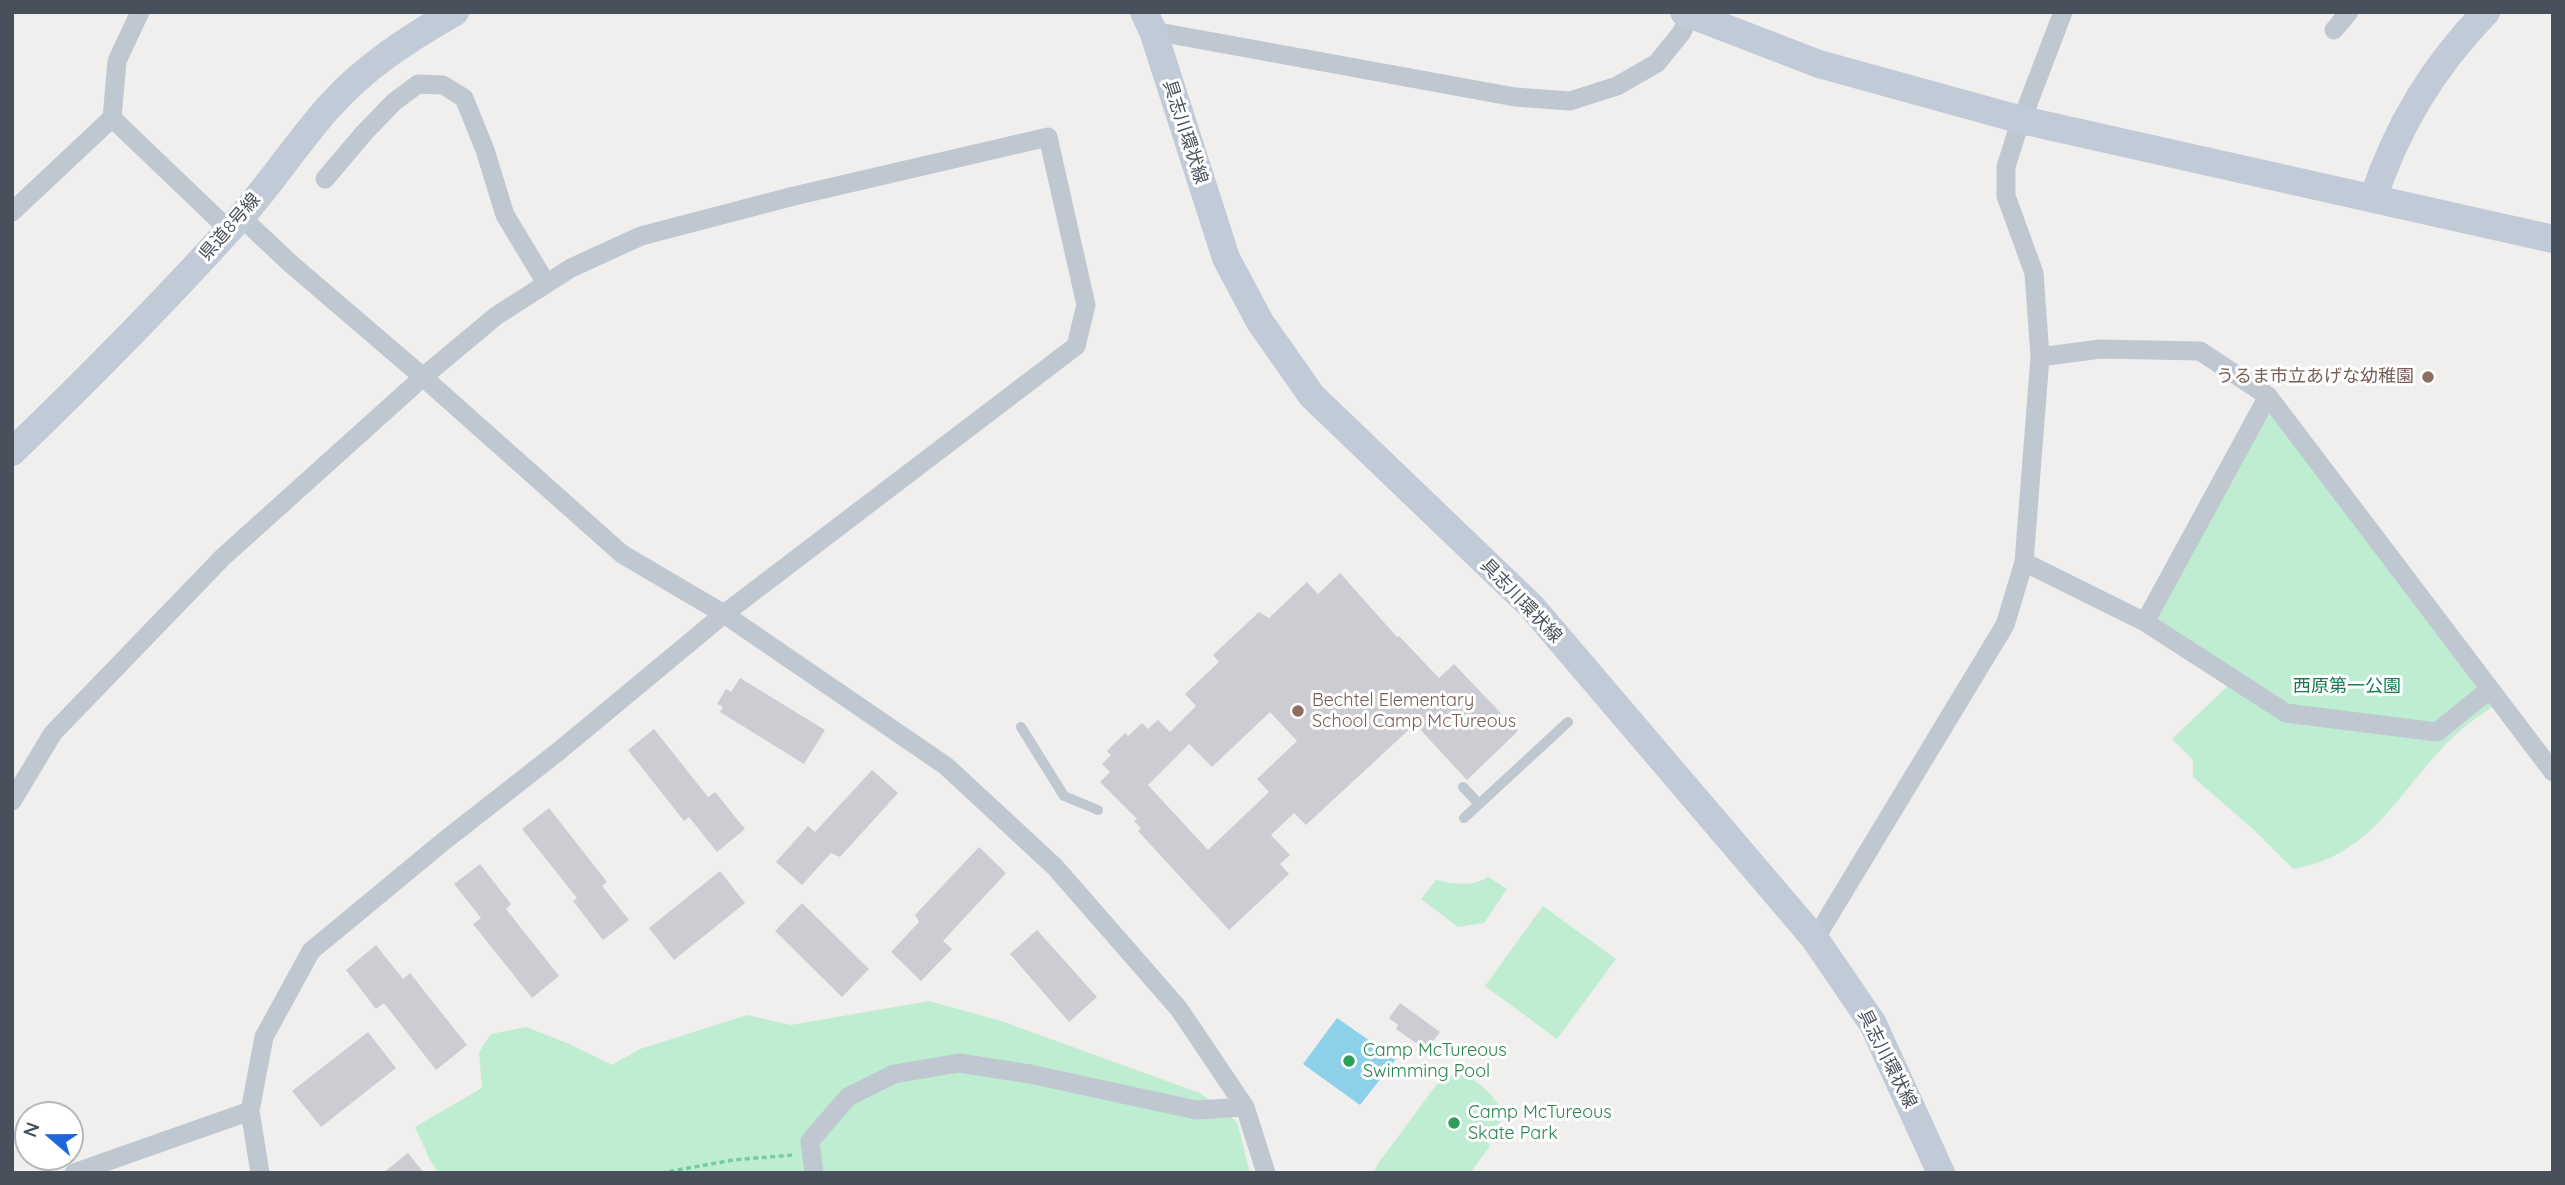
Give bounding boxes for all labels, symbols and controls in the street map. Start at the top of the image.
street label: 具志川環状線 [1158,77,1212,187]
street label: 県道8号線 [195,189,265,265]
place label: うるま市立あげな幼稚園 [2216,366,2414,388]
marker: うるま市立あげな幼稚園 [2420,369,2436,385]
street label: 具志川環状線 [1476,555,1566,647]
park label: 西原第一公園 [2293,676,2401,698]
place label: Bechtel Elementary School Camp McTureous [1312,690,1516,732]
marker: Bechtel Elementary School Camp McTureous [1290,703,1306,719]
street label: 具志川環状線 [1853,1006,1921,1112]
place label: Camp McTureous Swimming Pool [1363,1040,1507,1082]
marker: Camp McTureous Swimming Pool [1341,1053,1357,1069]
north arrow [14,1101,84,1171]
place label: Camp McTureous Skate Park [1468,1102,1612,1144]
marker: Camp McTureous Skate Park [1446,1115,1462,1131]
text: N [17,1119,45,1140]

